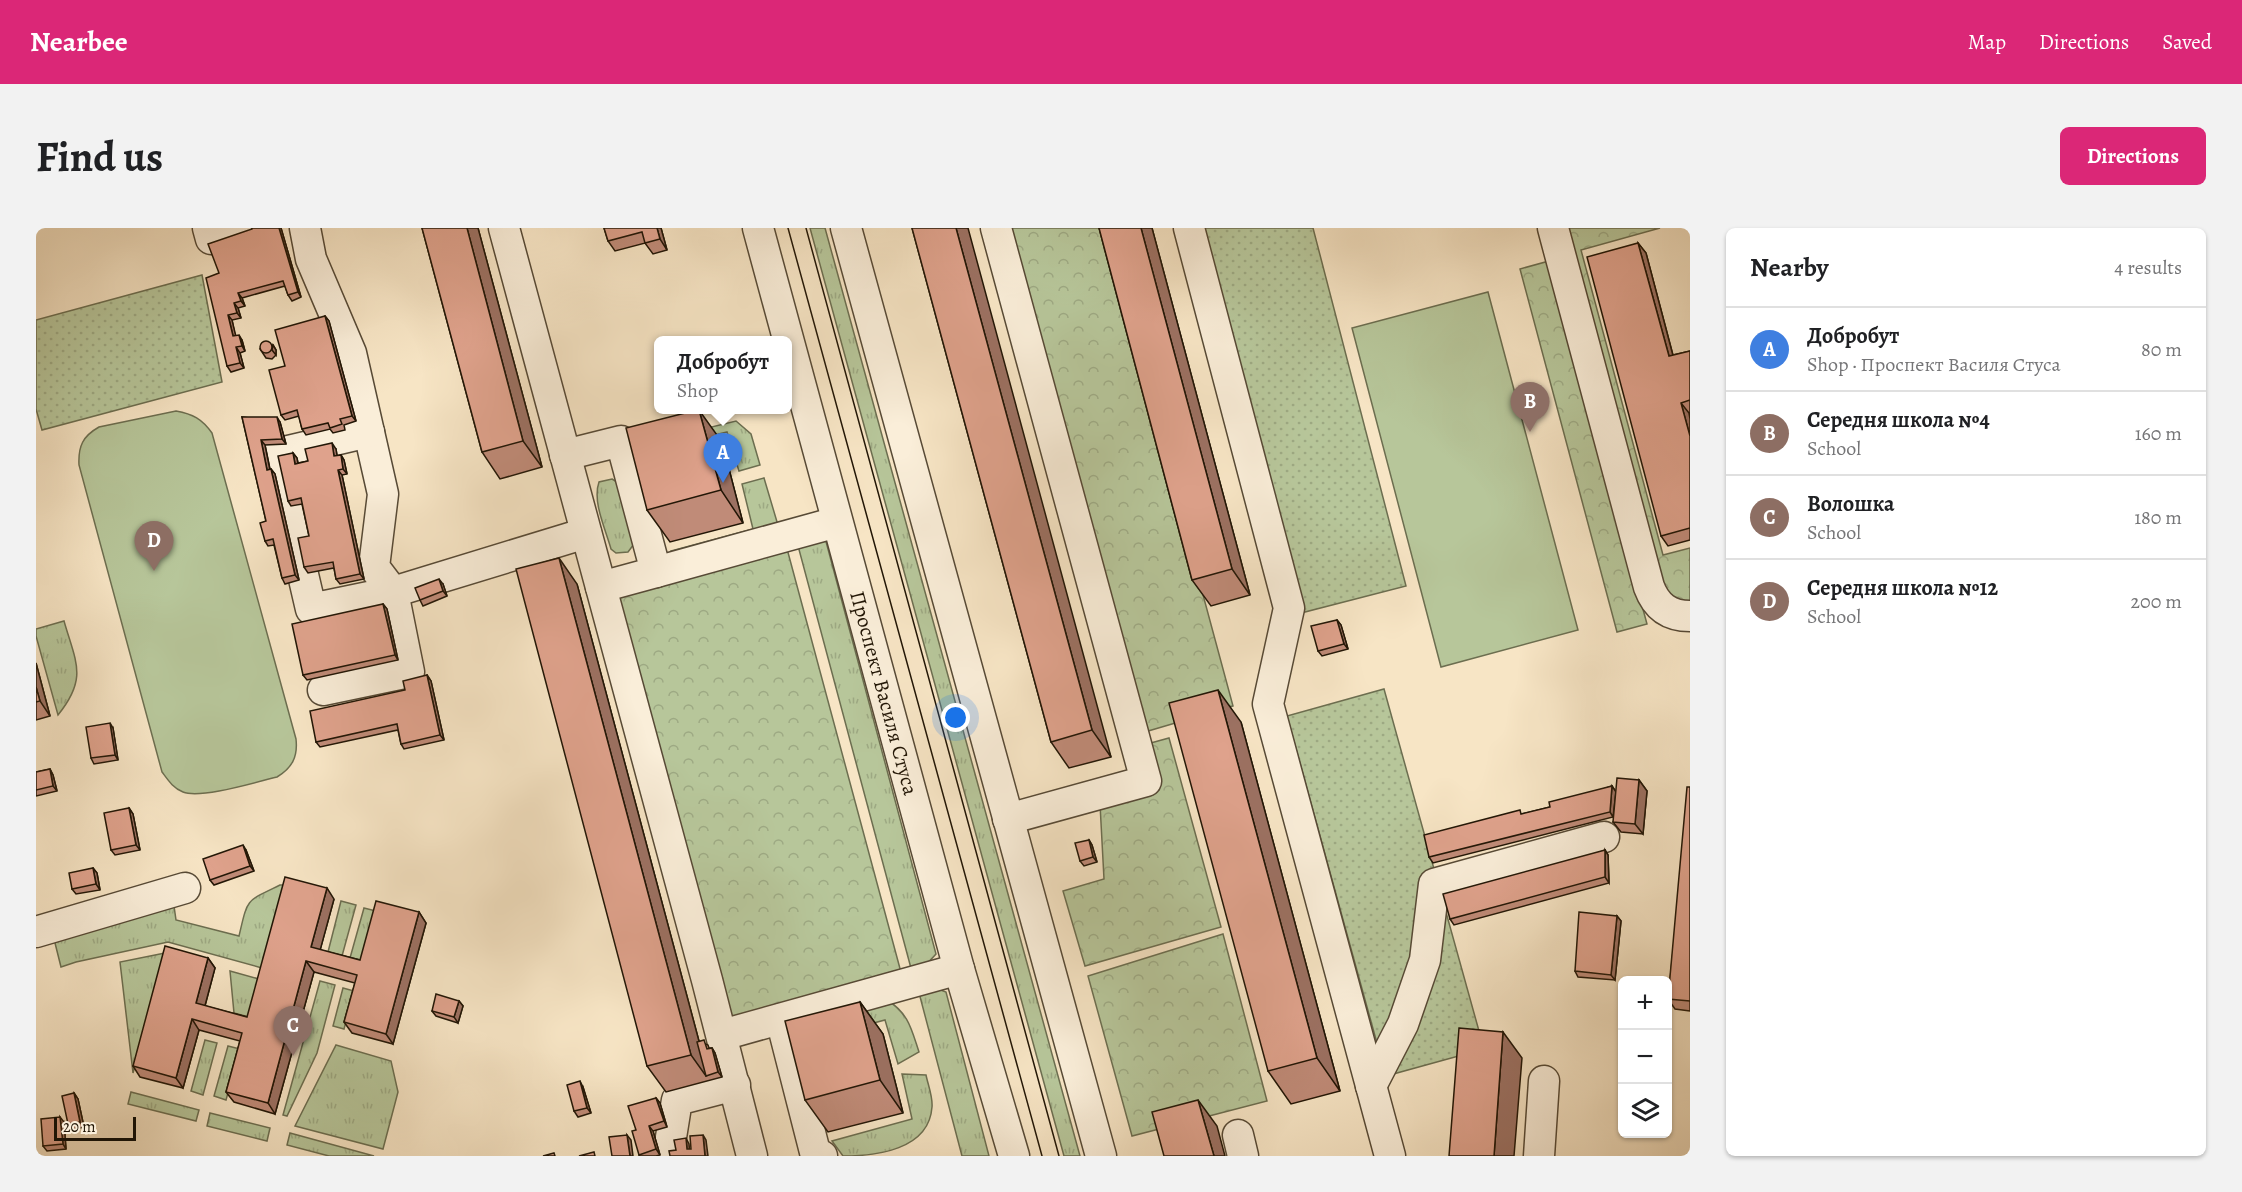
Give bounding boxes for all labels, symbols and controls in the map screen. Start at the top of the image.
text: Nearbee [30,23,128,61]
text: Map [1968,28,2006,56]
text: Directions [2039,28,2129,56]
text: Saved [2162,28,2212,56]
button: Directions [2060,127,2206,185]
text: Find us [36,128,163,185]
text: Nearby [1750,250,1829,285]
text: 4 results [2114,254,2182,281]
text: Добробут [1807,321,1899,351]
popup [654,336,792,414]
text: A [1763,336,1776,363]
text: 80 m [2141,336,2182,363]
text: Добробут [677,347,769,377]
text: Shop · Проспект Василя Стуса [1807,351,2061,378]
text: Shop [677,377,718,404]
pin: B [1510,382,1550,432]
text: Середня школа №4 [1807,405,1990,435]
text: B [1763,420,1776,447]
text: 160 m [2135,420,2182,447]
pin: A [704,434,742,483]
text: School [1807,435,1861,462]
text: Волошка [1807,489,1894,519]
text: C [1763,504,1776,531]
text: 180 m [2134,504,2182,531]
text: School [1807,519,1861,546]
pin: D [134,522,174,571]
text: Середня школа №12 [1807,573,1998,603]
street label: Проспект Василя Стуса [843,588,925,798]
text: D [1763,588,1776,615]
text: 200 m [2131,588,2182,615]
text: School [1807,603,1861,630]
your location [941,703,970,732]
map controls [1618,976,1672,1138]
button: + [1618,976,1672,1030]
pin: C [274,1006,312,1056]
button: − [1618,1030,1672,1084]
button: layers [1618,1084,1672,1138]
scale bar [54,1114,136,1142]
text: 20 m [63,1116,96,1138]

